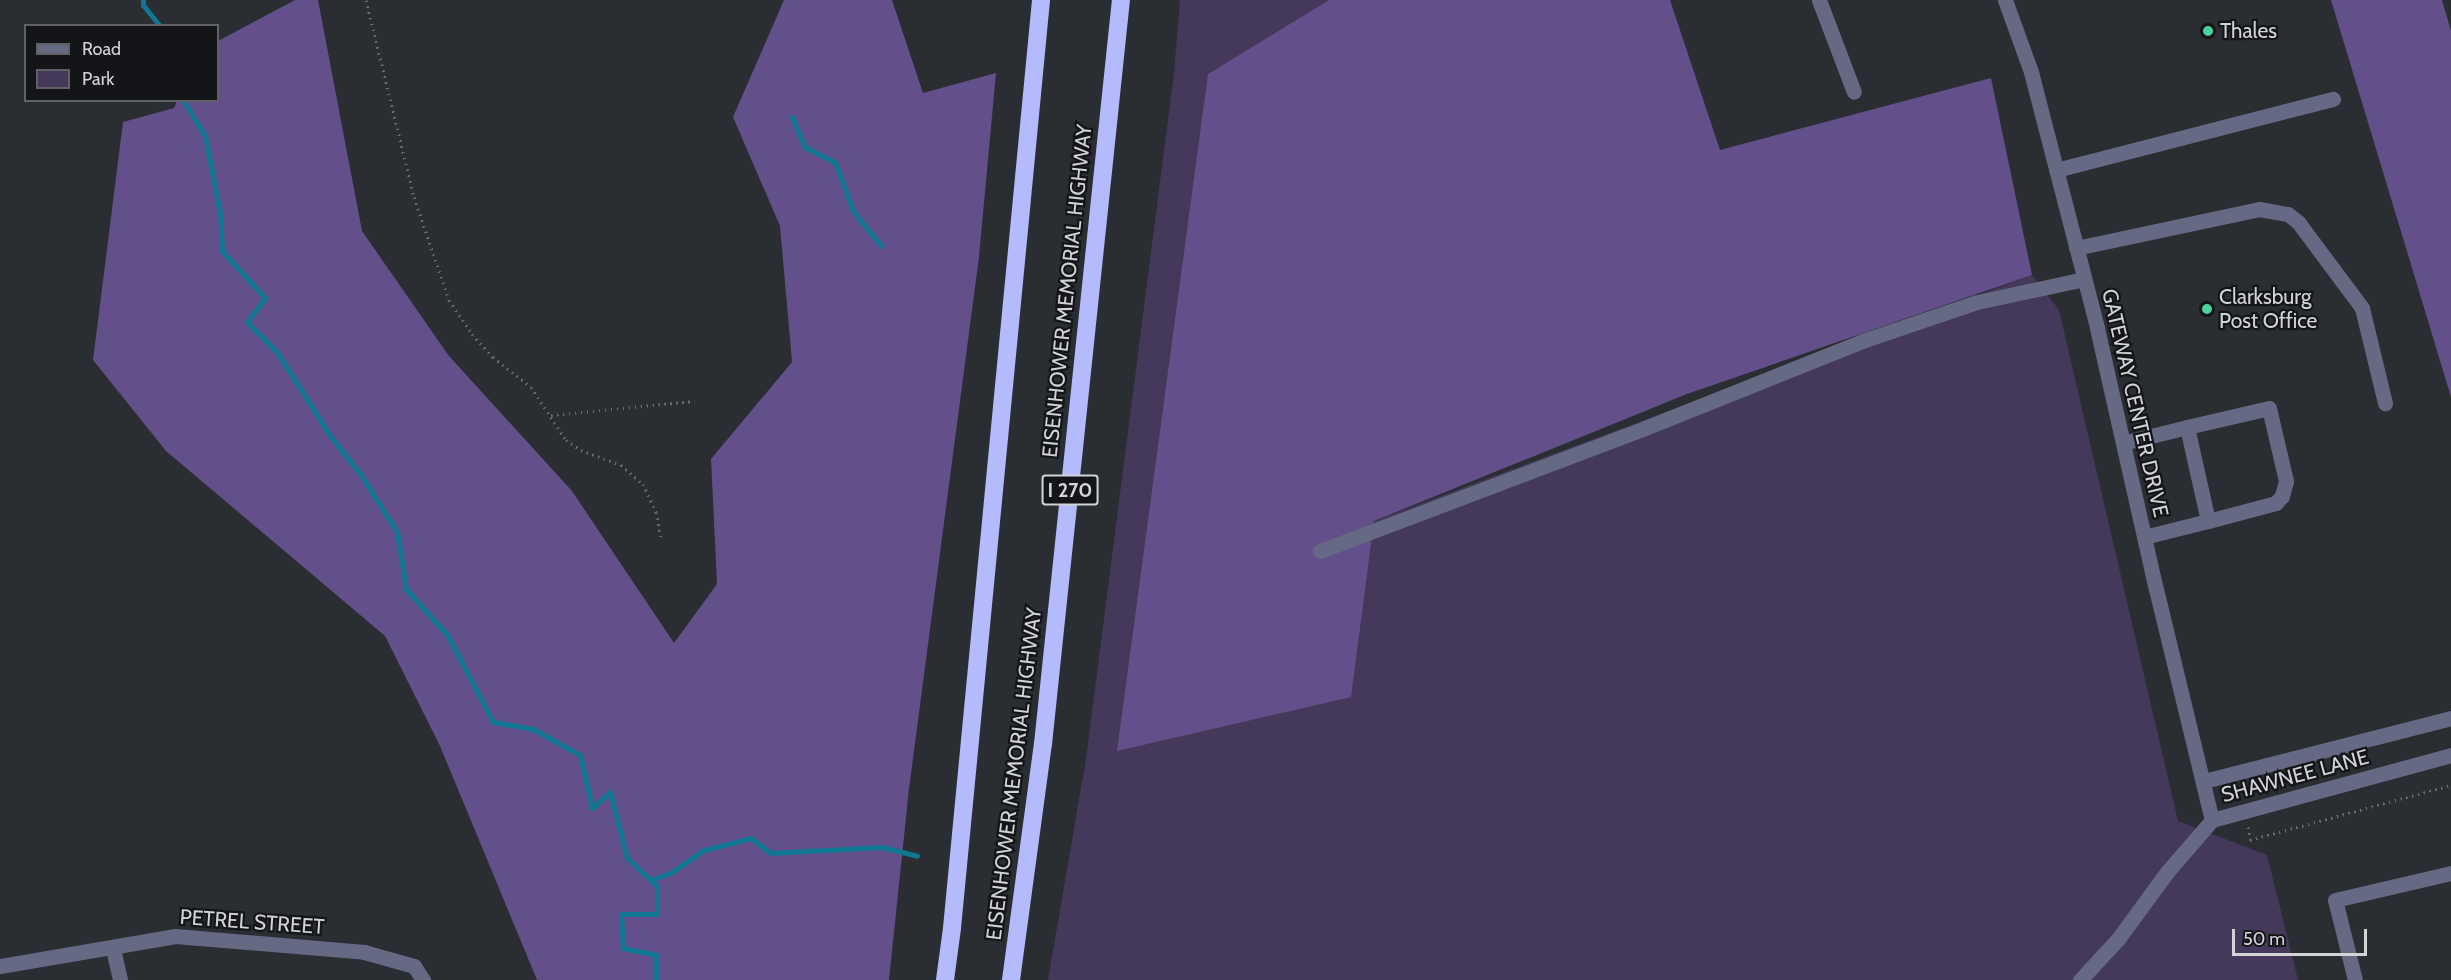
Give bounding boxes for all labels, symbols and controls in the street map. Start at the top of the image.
place label: Thales [2220,18,2277,44]
legend [24,24,219,102]
marker: Thales [2201,24,2215,38]
text: Road [82,38,121,60]
text: Park [82,68,114,90]
street label: EISENHOWER MEMORIAL HIGHWAY [1037,123,1097,459]
place label: Clarksburg Post Office [2219,284,2317,334]
street label: GATEWAY CENTER DRIVE [2096,286,2174,520]
marker: Clarksburg Post Office [2200,302,2214,316]
road number: I 270 [1042,473,1098,507]
street label: EISENHOWER MEMORIAL HIGHWAY [981,606,1047,942]
street label: SHAWNEE LANE [2218,744,2372,808]
street label: PETREL STREET [179,904,325,940]
scale bar [2235,917,2370,955]
text: 50 m [2243,928,2285,950]

